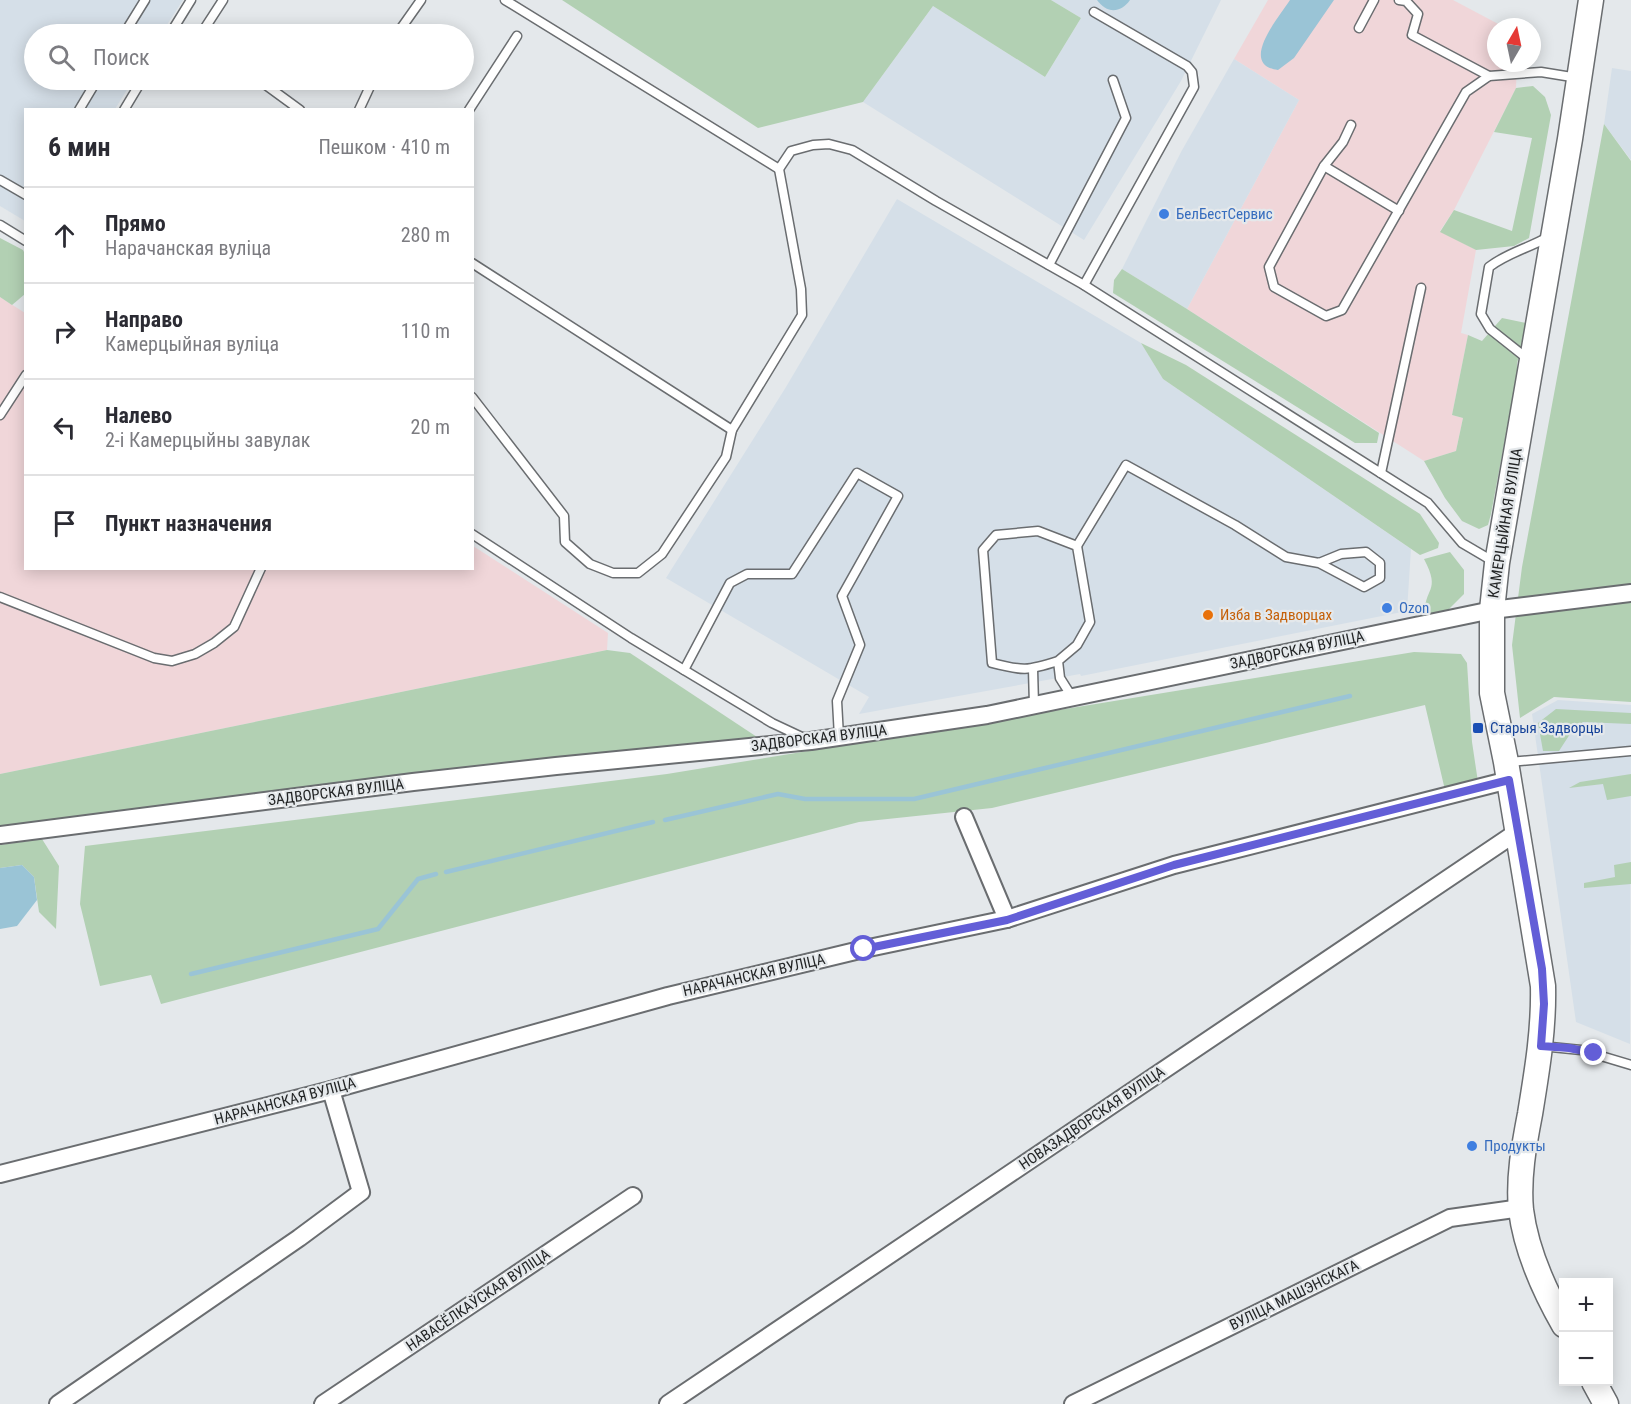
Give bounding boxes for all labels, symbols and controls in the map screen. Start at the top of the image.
north arrow [1487,18,1541,72]
search box [24,24,474,90]
icon: search [45,41,78,74]
text: Поиск [93,45,150,70]
text: 6 мин [48,132,110,162]
text: Пешком · 410 m [318,135,450,159]
place label: БелБестСервис [1176,205,1273,223]
marker: БелБестСервис [1157,207,1171,221]
text: Прямо [105,211,166,236]
icon: ahead [48,219,81,252]
text: 280 m [401,223,450,247]
text: Нарачанская вуліца [105,236,271,260]
text: Направо [105,307,183,332]
icon: right [48,315,81,348]
text: 110 m [401,319,450,343]
text: Камерцыйная вуліца [105,332,279,356]
text: Налево [105,403,172,428]
icon: left [48,411,81,444]
text: 20 m [411,415,450,439]
text: 2-і Камерцыйны завулак [105,428,310,452]
street label: КАМЕРЦЫЙНАЯ ВУЛІЦА [1484,446,1526,599]
icon: arrive [48,507,81,540]
text: Пункт назначения [105,511,272,536]
place label: Ozon [1399,599,1429,617]
marker: Ozon [1380,601,1394,615]
place label: Изба в Задворцах [1220,606,1332,624]
marker: Изба в Задворцах [1201,608,1215,622]
street label: ЗАДВОРСКАЯ ВУЛІЦА [1228,627,1366,673]
place label: Старыя Задворцы [1490,719,1604,737]
street label: ЗАДВОРСКАЯ ВУЛІЦА [750,721,888,755]
marker: Старыя Задворцы [1471,721,1485,735]
street label: ЗАДВОРСКАЯ ВУЛІЦА [267,775,405,809]
route start [850,935,876,961]
street label: НАРАЧАНСКАЯ ВУЛІЦА [681,950,827,1000]
route end [1580,1039,1606,1065]
street label: НОВАЗАДВОРСКАЯ ВУЛІЦА [1016,1062,1169,1174]
street label: НАРАЧАНСКАЯ ВУЛІЦА [212,1073,358,1129]
place label: Продукты [1484,1137,1546,1155]
marker: Продукты [1465,1139,1479,1153]
street label: НАВАСЁЛКАЎСКАЯ ВУЛІЦА [403,1245,554,1355]
street label: ВУЛІЦА МАШЭНСКАГА [1227,1256,1362,1334]
map controls [1559,1278,1613,1386]
button: + [1559,1278,1613,1332]
button: − [1559,1332,1613,1386]

